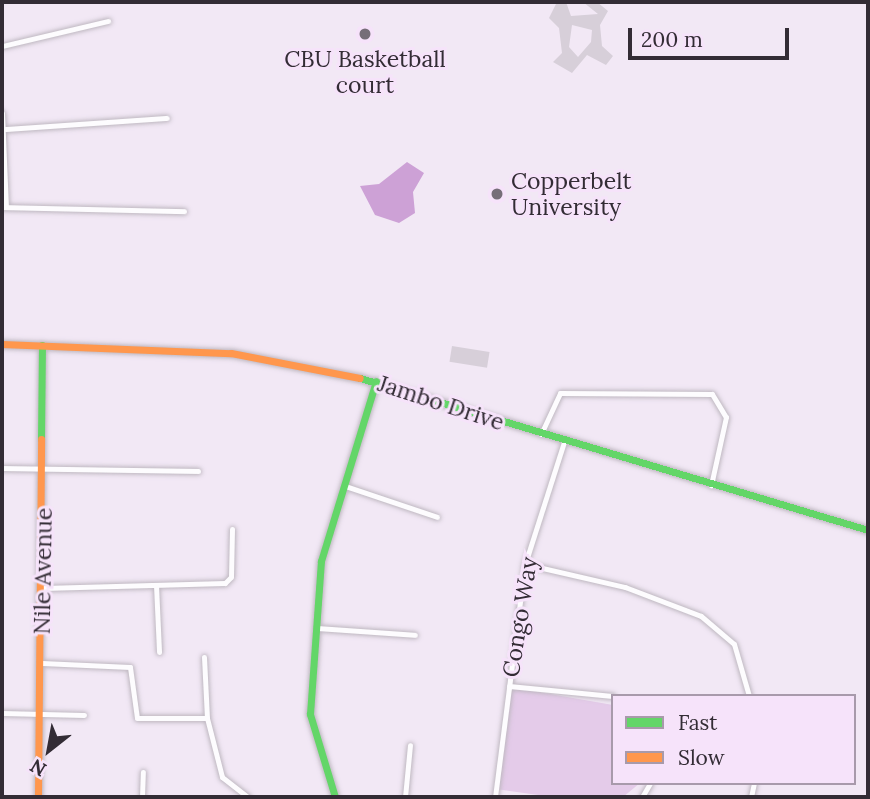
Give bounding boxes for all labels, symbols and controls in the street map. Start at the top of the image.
scale bar [632,14,793,58]
marker: CBU Basketball court [357,26,373,42]
text: 200 m [641,26,703,53]
place label: CBU Basketball court [284,45,446,99]
place label: Copperbelt University [511,167,631,221]
marker: Copperbelt University [489,186,505,202]
street label: Jambo Drive [374,370,508,436]
street label: Nile Avenue [28,507,58,635]
street label: Congo Way [497,555,543,679]
legend [611,694,856,785]
text: Fast [678,709,717,736]
north arrow [14,715,84,785]
text: Slow [678,744,725,771]
text: N [26,754,51,782]

